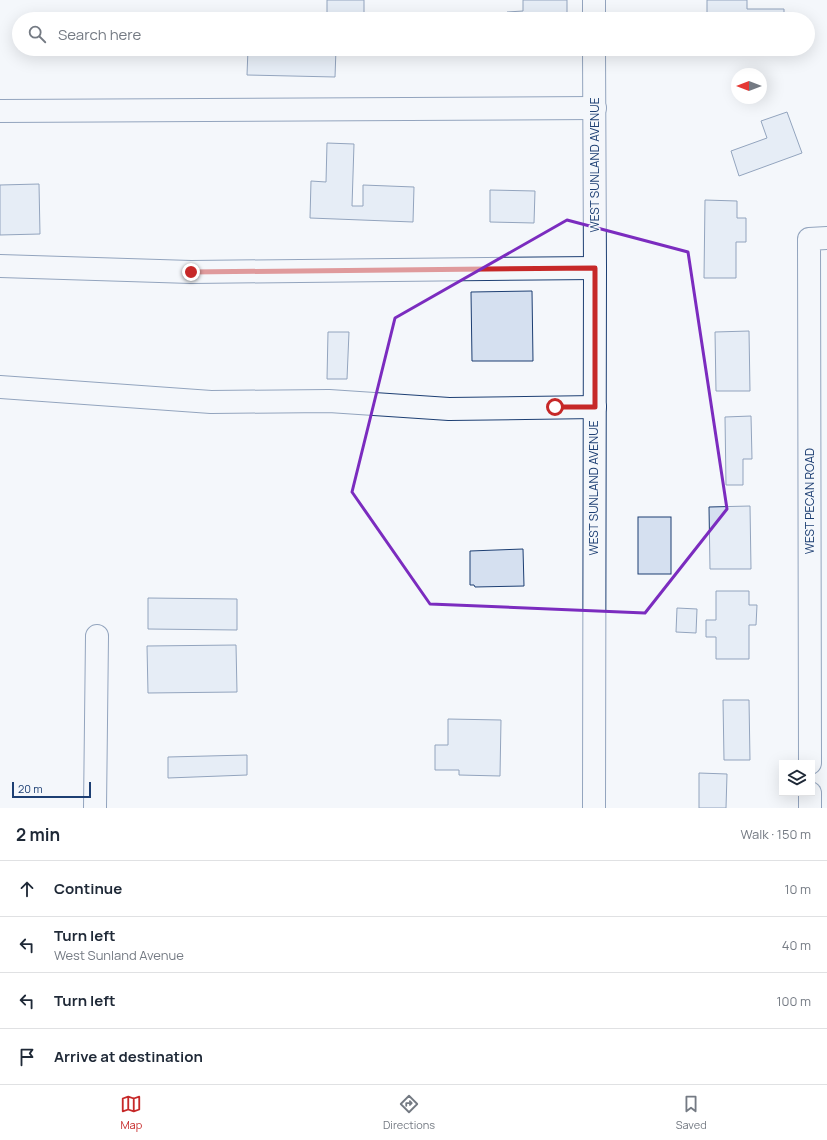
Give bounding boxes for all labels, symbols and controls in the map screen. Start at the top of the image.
search box [12,12,815,56]
icon: search [26,23,48,45]
text: Search here [58,24,141,45]
north arrow [731,68,767,104]
street label: WEST SUNLAND AVENUE [586,97,603,233]
route end [182,263,200,281]
route start [546,398,564,416]
street label: WEST SUNLAND AVENUE [585,420,602,556]
street label: WEST PECAN ROAD [801,448,818,554]
map controls [779,760,815,796]
button: layers [779,760,815,796]
scale bar [12,780,91,799]
text: 20 m [18,781,43,796]
text: 2 min [16,823,60,846]
text: Walk · 150 m [740,825,811,843]
icon: ahead [16,878,38,900]
text: Continue [54,878,122,899]
text: 10 m [784,880,811,898]
text: Turn left [54,925,116,946]
icon: left [16,934,38,956]
text: 40 m [782,936,811,954]
text: West Sunland Avenue [54,946,184,964]
icon: left [16,990,38,1012]
text: Turn left [54,990,116,1011]
text: 100 m [776,992,811,1010]
icon: arrive [16,1046,38,1068]
text: Arrive at destination [54,1046,203,1067]
tab: Map [120,1093,142,1132]
tab: Directions [383,1093,435,1132]
tab: Saved [676,1093,707,1132]

